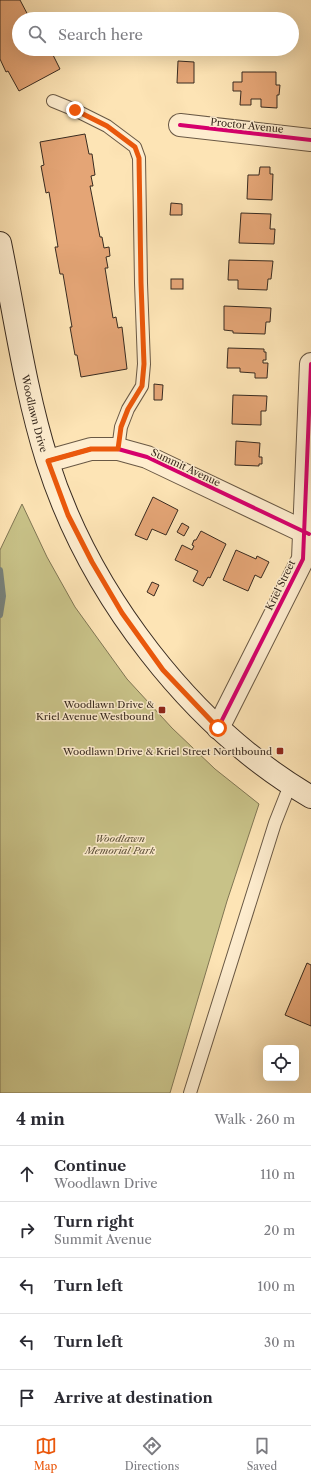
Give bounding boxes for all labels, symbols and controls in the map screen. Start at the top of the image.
search box [12,12,299,56]
icon: search [26,23,48,45]
text: Search here [58,25,143,44]
route end [66,101,84,119]
street label: Proctor Avenue [210,115,285,136]
street label: Woodlawn Drive [18,373,50,454]
street label: Summit Avenue [149,446,223,489]
street label: Kriel Street [263,557,298,613]
place label: Woodlawn Drive & Kriel Avenue Westbound [36,698,154,723]
marker: Woodlawn Drive & Kriel Avenue Westbound [157,705,167,715]
route start [209,719,227,737]
place label: Woodlawn Drive & Kriel Street Northbound [62,745,272,758]
marker: Woodlawn Drive & Kriel Street Northbound [275,746,285,756]
park label: Woodlawn Memorial Park [84,832,156,857]
map controls [263,1045,299,1081]
button: locate [263,1045,299,1081]
text: 4 min [16,1109,65,1129]
text: Walk · 260 m [214,1111,295,1127]
text: Continue [54,1156,126,1175]
icon: ahead [16,1163,38,1185]
text: 110 m [260,1166,295,1182]
text: Woodlawn Drive [54,1175,158,1191]
text: Turn right [54,1212,134,1231]
icon: right [16,1219,38,1241]
text: 20 m [264,1222,295,1238]
text: Summit Avenue [54,1231,152,1247]
icon: left [16,1275,38,1297]
text: Turn left [54,1276,123,1295]
text: 100 m [257,1278,295,1294]
icon: left [16,1331,38,1353]
text: Turn left [54,1332,123,1351]
text: 30 m [264,1334,295,1350]
icon: arrive [16,1387,38,1409]
text: Arrive at destination [54,1388,213,1407]
tab: Map [34,1435,57,1473]
tab: Directions [125,1435,179,1473]
tab: Saved [247,1435,277,1473]

